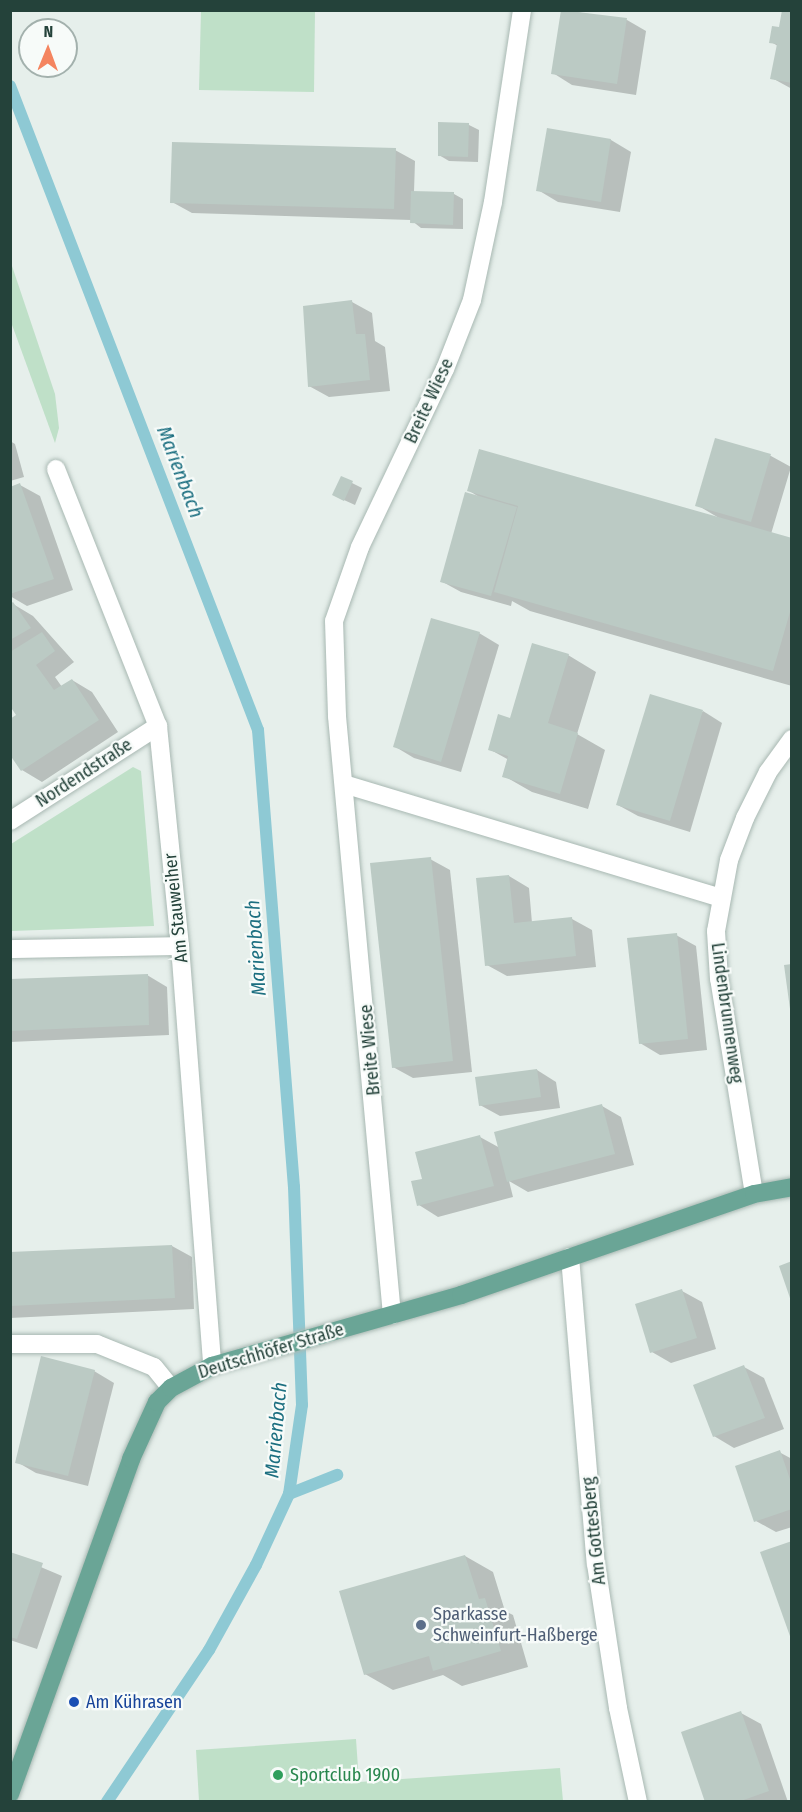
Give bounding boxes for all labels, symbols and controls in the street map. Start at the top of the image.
north arrow [18,18,78,78]
text: N [43,22,53,41]
street label: Breite Wiese [400,355,458,447]
water label: Marienbach [152,423,208,521]
street label: Nordendstraße [32,734,136,812]
street label: Am Stauweiher [159,852,193,964]
water label: Marienbach [241,899,271,997]
street label: Lindenbrunnenweg [706,941,748,1085]
street label: Breite Wiese [355,1004,385,1096]
street label: Deutschhöfer Straße [196,1319,346,1383]
water label: Marienbach [260,1381,292,1479]
street label: Am Gottesberg [578,1476,610,1586]
place label: Sparkasse Schweinfurt-Haßberge [433,1604,598,1646]
marker: Sparkasse Schweinfurt-Haßberge [414,1618,428,1632]
place label: Am Kührasen [86,1691,182,1713]
marker: Am Kührasen [67,1695,81,1709]
place label: Sportclub 1900 [290,1764,400,1786]
marker: Sportclub 1900 [271,1768,285,1782]

